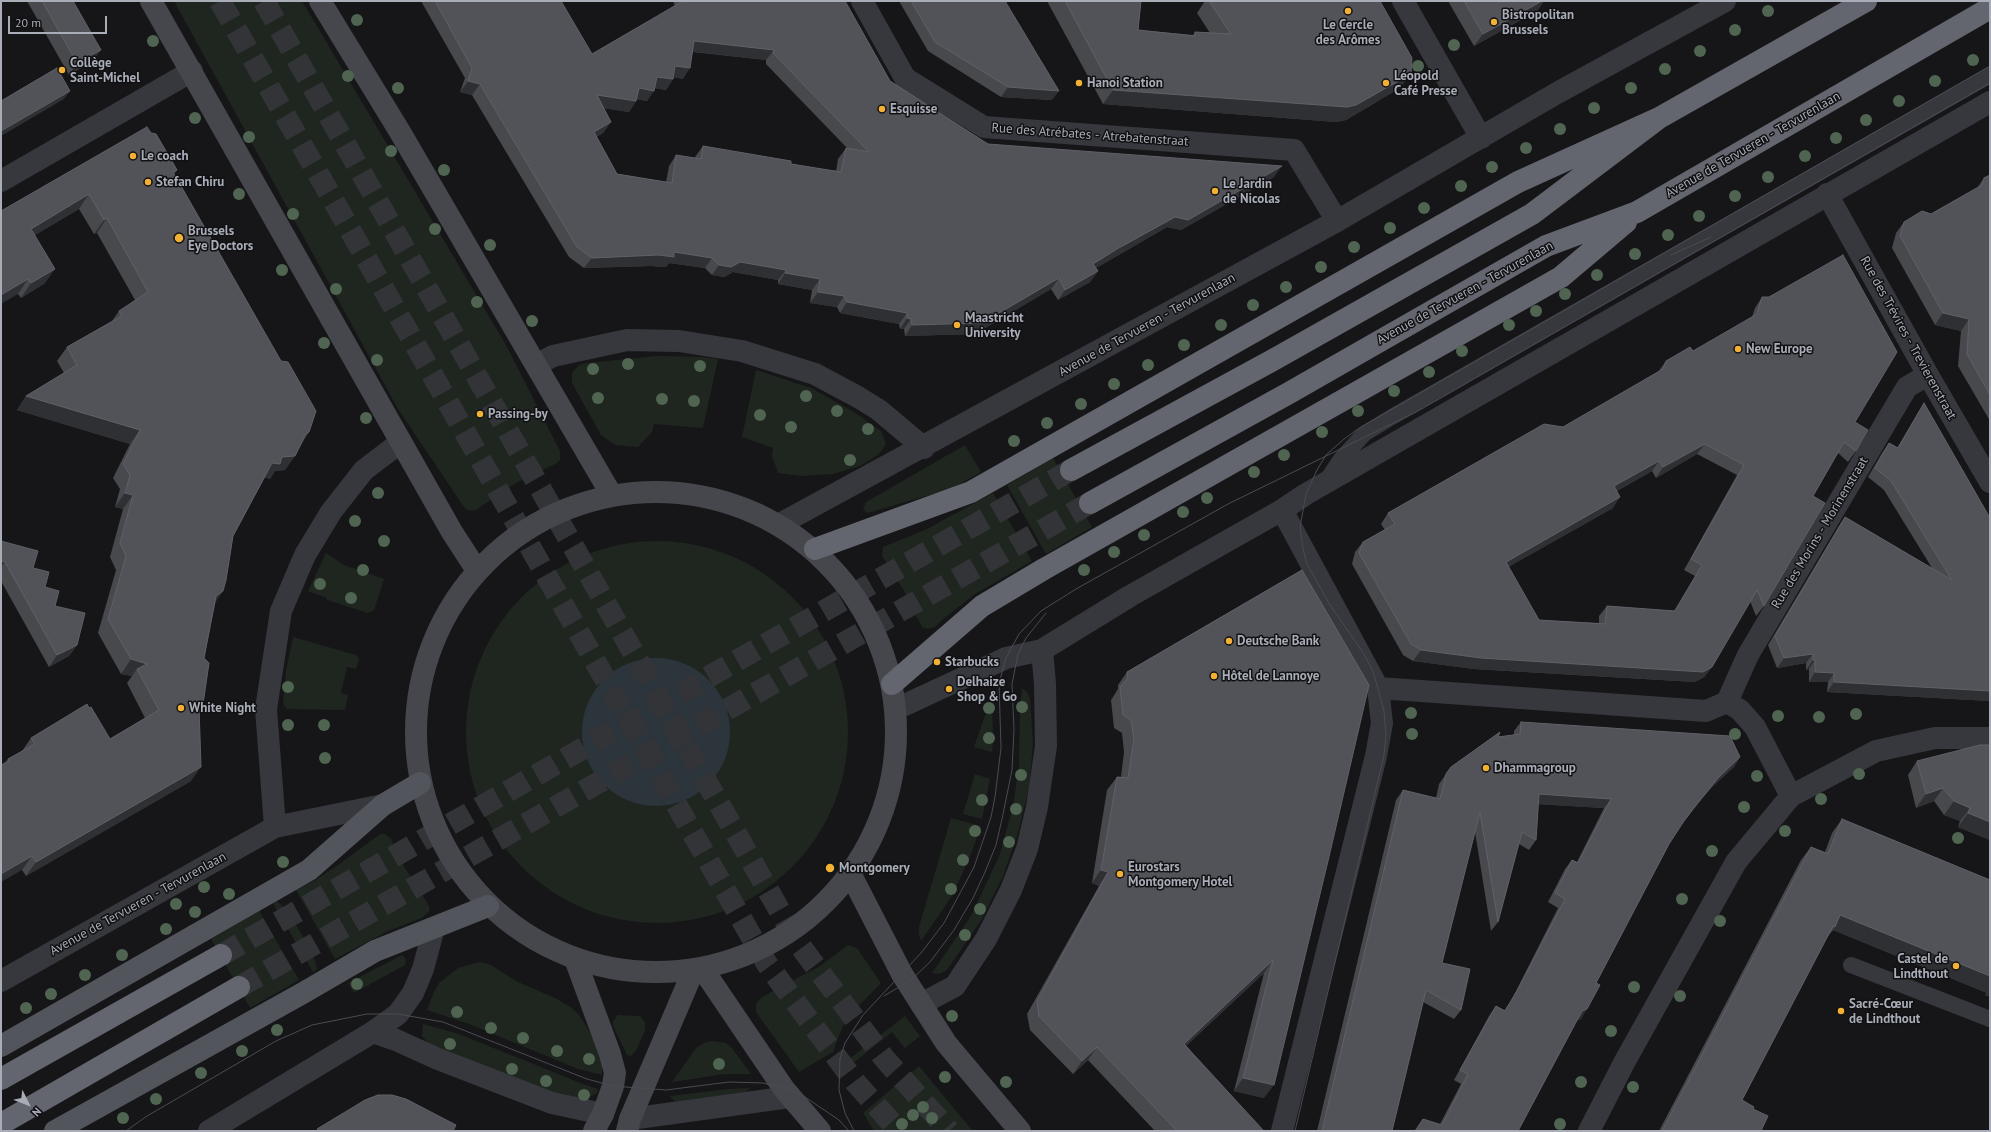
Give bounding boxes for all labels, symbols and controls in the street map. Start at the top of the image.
marker: Le Cercle des Arômes [1343,6,1353,16]
place label: Bistropolitan Brussels [1502,7,1574,38]
scale bar [10,8,109,34]
text: 20 m [15,15,41,30]
place label: Le Cercle des Arômes [1316,17,1380,48]
marker: Bistropolitan Brussels [1489,17,1499,27]
place label: Collège Saint-Michel [70,55,140,86]
marker: Collège Saint-Michel [57,65,67,75]
place label: Léopold Café Presse [1394,68,1457,99]
place label: Hanoi Station [1087,75,1163,91]
marker: Hanoi Station [1074,78,1084,88]
marker: Léopold Café Presse [1381,78,1391,88]
street label: Avenue de Tervueren - Tervurenlaan [1663,88,1843,202]
place label: Esquisse [890,101,937,117]
marker: Esquisse [877,104,887,114]
street label: Rue des Atrébates - Atrebatenstraat [991,120,1189,150]
place label: Le coach [141,148,189,164]
marker: Le coach [128,151,138,161]
place label: Stefan Chiru [156,174,224,190]
place label: Le Jardin de Nicolas [1223,176,1280,207]
marker: Stefan Chiru [143,177,153,187]
marker: Le Jardin de Nicolas [1210,186,1220,196]
place label: Brussels Eye Doctors [188,223,253,254]
marker: Brussels Eye Doctors [173,232,185,244]
street label: Avenue de Tervueren - Tervurenlaan [1374,238,1556,348]
street label: Rue des Trévires - Trevierenstraat [1856,254,1960,422]
street label: Avenue de Tervueren - Tervurenlaan [1056,270,1238,380]
place label: Maastricht University [965,310,1024,341]
marker: Maastricht University [952,320,962,330]
place label: New Europe [1746,341,1813,357]
marker: New Europe [1733,344,1743,354]
place label: Passing-by [488,406,548,422]
marker: Passing-by [475,409,485,419]
street label: Rue des Morins - Morinenstraat [1768,454,1872,612]
place label: Deutsche Bank [1237,633,1319,649]
marker: Deutsche Bank [1224,636,1234,646]
place label: Starbucks [945,654,999,670]
marker: Starbucks [932,657,942,667]
place label: Hôtel de Lannoye [1222,668,1319,684]
marker: Hôtel de Lannoye [1209,671,1219,681]
place label: Delhaize Shop & Go [957,674,1017,705]
marker: Delhaize Shop & Go [944,684,954,694]
place label: White Night [189,700,256,716]
marker: White Night [176,703,186,713]
place label: Dhammagroup [1494,760,1576,776]
marker: Dhammagroup [1481,763,1491,773]
street label: Avenue de Tervueren - Tervurenlaan [47,849,229,959]
place label: Eurostars Montgomery Hotel [1128,859,1232,890]
place label: Montgomery [839,860,910,876]
marker: Montgomery [824,862,836,874]
marker: Eurostars Montgomery Hotel [1115,869,1125,879]
place label: Castel de Lindthout [1894,951,1948,982]
marker: Castel de Lindthout [1951,961,1961,971]
place label: Sacré-Cœur de Lindthout [1849,996,1920,1027]
marker: Sacré-Cœur de Lindthout [1836,1006,1846,1016]
north arrow [8,1084,48,1124]
text: N [29,1105,45,1119]

